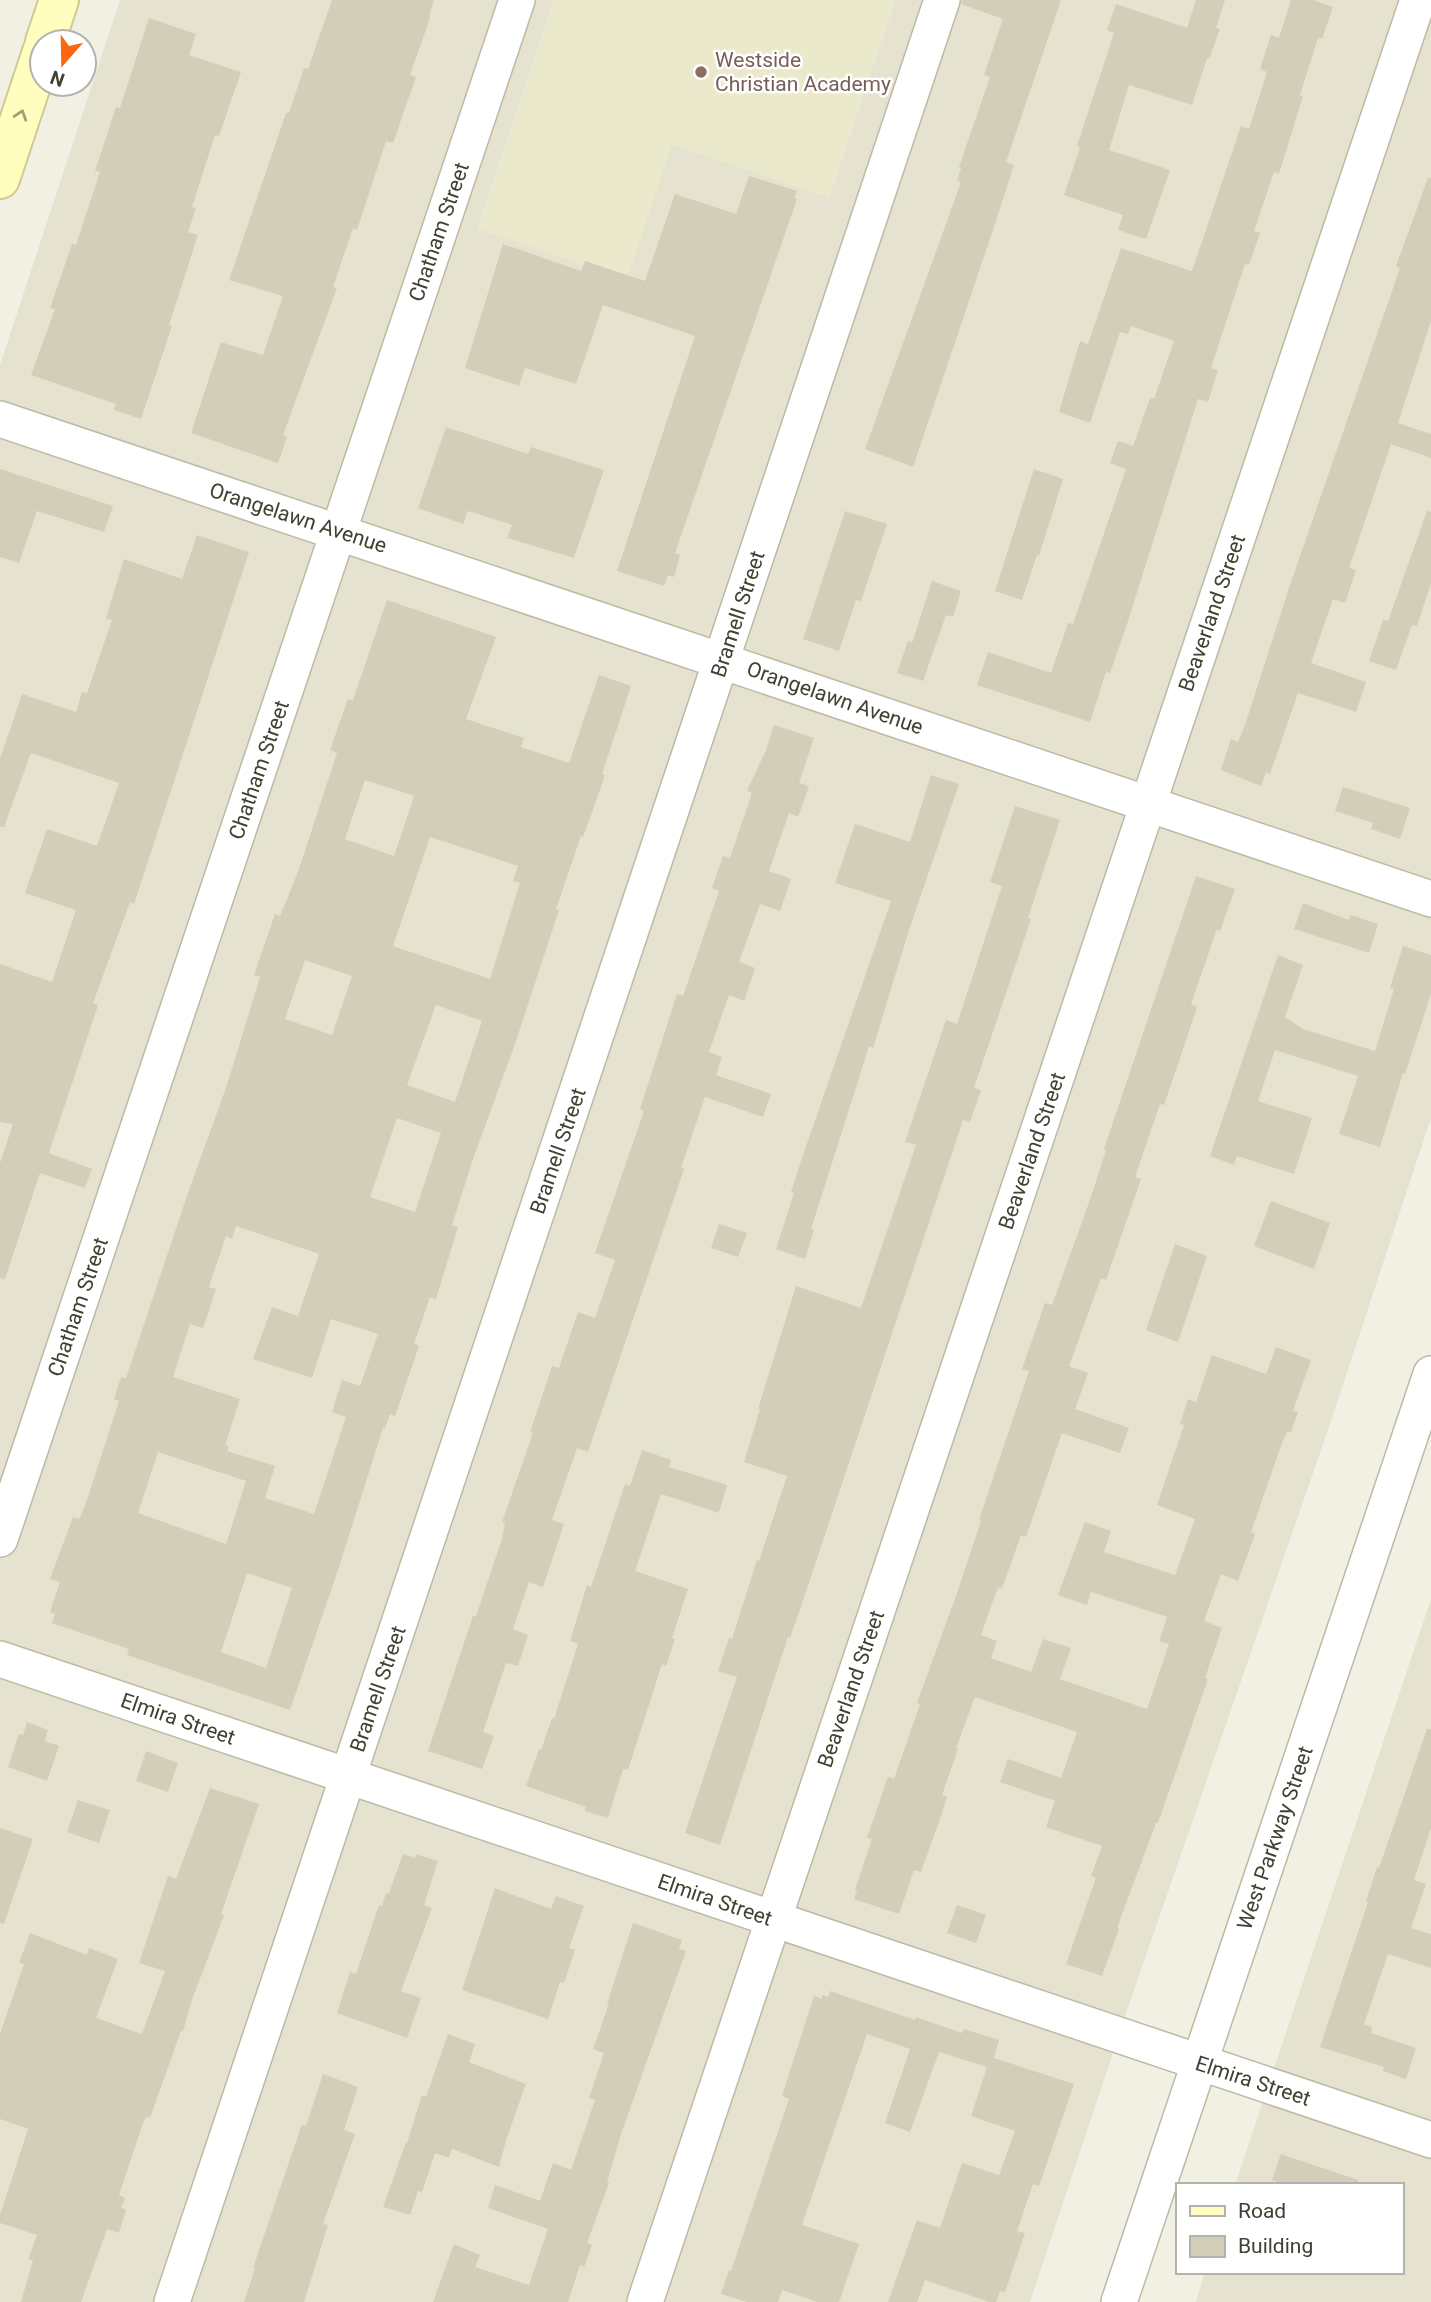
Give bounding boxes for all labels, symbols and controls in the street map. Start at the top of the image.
north arrow [28,28,98,98]
place label: Westside Christian Academy [715,48,891,96]
marker: Westside Christian Academy [693,64,709,80]
text: N [47,65,68,92]
one-way arrow [13,110,27,122]
street label: Chatham Street [404,159,474,305]
street label: Orangelawn Avenue [206,478,390,558]
street label: Beaverland Street [1174,531,1250,695]
street label: Bramell Street [706,548,770,680]
street label: Orangelawn Avenue [744,657,926,739]
street label: Chatham Street [224,697,294,843]
street label: Beaverland Street [994,1069,1070,1233]
street label: Bramell Street [525,1085,591,1217]
street label: Chatham Street [43,1234,113,1380]
street label: Beaverland Street [813,1607,889,1771]
street label: Bramell Street [345,1623,411,1755]
street label: Elmira Street [118,1688,238,1750]
street label: West Parkway Street [1232,1743,1318,1933]
street label: Elmira Street [655,1869,775,1931]
street label: Elmira Street [1193,2051,1314,2111]
legend [1176,2183,1403,2274]
text: Road [1238,2199,1286,2223]
text: Building [1238,2234,1313,2258]

